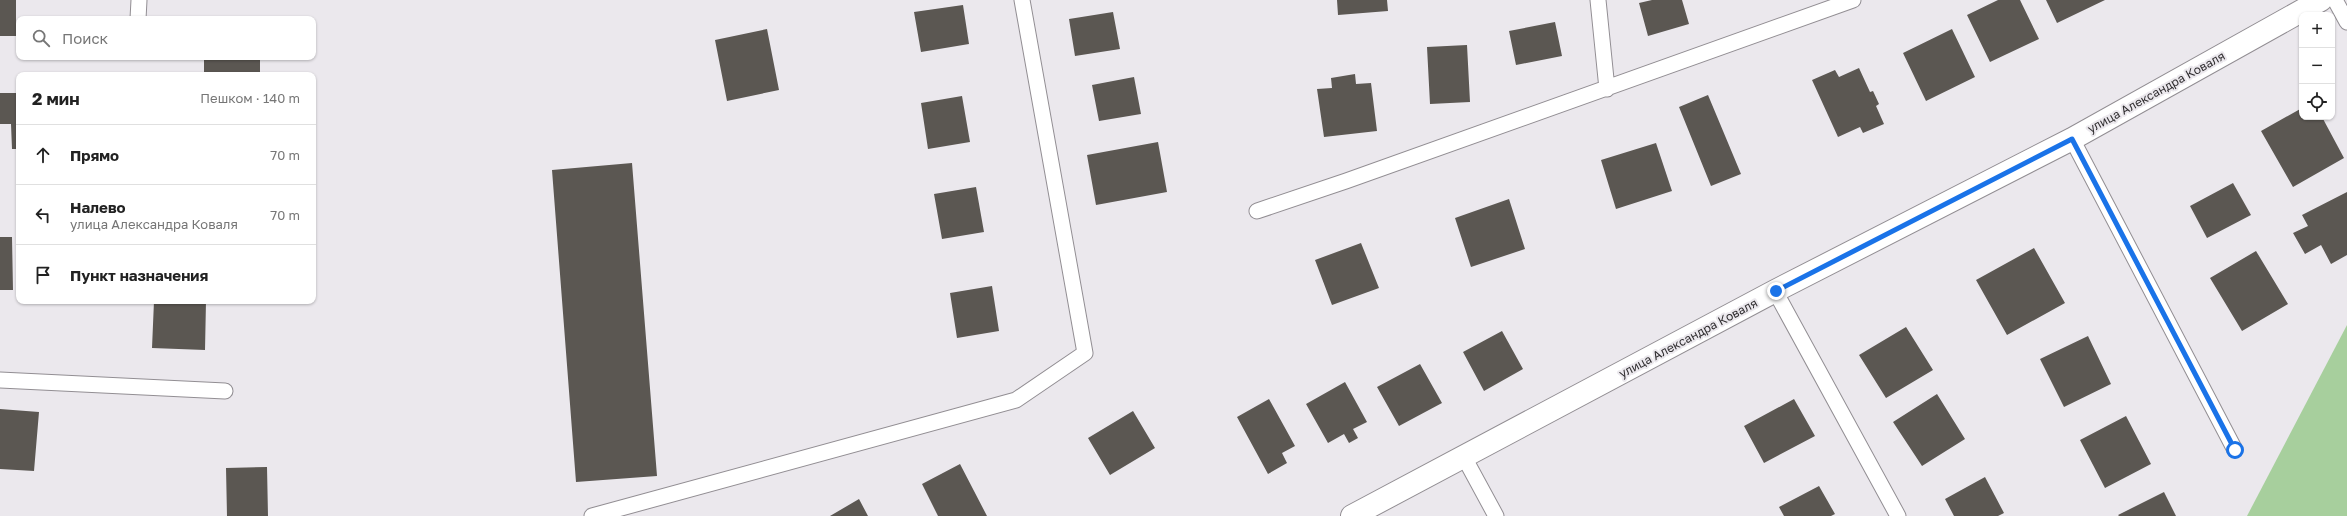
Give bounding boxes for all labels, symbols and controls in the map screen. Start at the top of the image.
map controls [2299,12,2335,120]
button: + [2299,12,2335,48]
search box [16,16,316,60]
icon: search [30,27,52,49]
text: Поиск [62,29,108,47]
street label: улица Александра Коваля [2085,48,2227,136]
button: − [2299,48,2335,84]
button: locate [2299,84,2335,120]
text: 2 мин [32,88,80,109]
text: Пешком · 140 m [200,90,300,106]
icon: ahead [32,144,54,166]
text: Прямо [70,146,119,164]
text: 70 m [270,147,300,163]
text: Налево [70,198,126,216]
icon: left [32,204,54,226]
text: 70 m [270,207,300,223]
text: улица Александра Коваля [70,216,238,232]
icon: arrive [32,264,54,286]
text: Пункт назначения [70,266,208,284]
route end [1767,282,1785,300]
street label: улица Александра Коваля [1616,295,1760,381]
route start [2226,441,2244,459]

